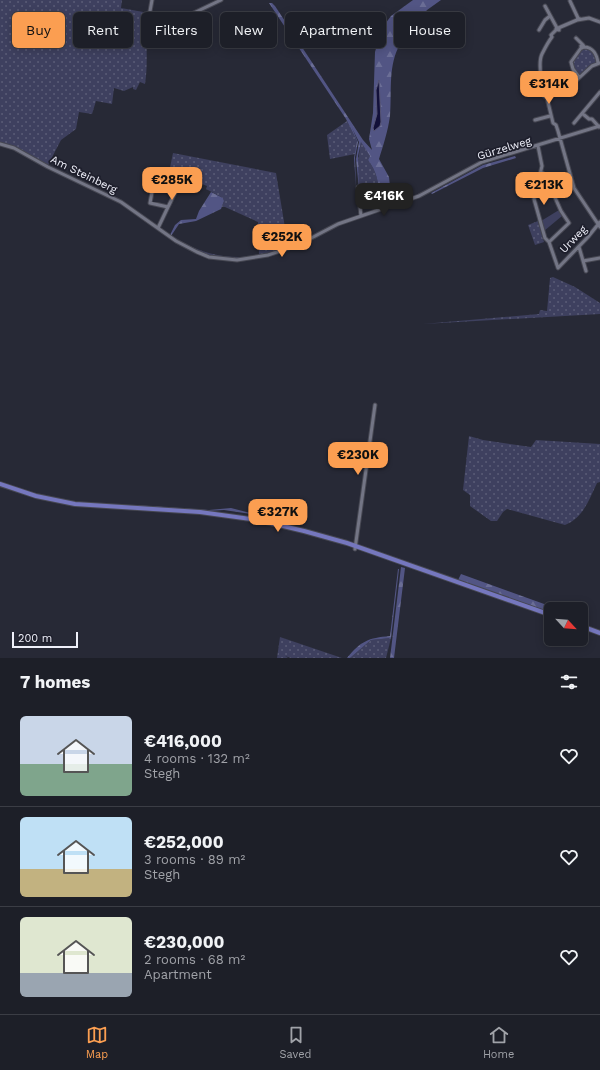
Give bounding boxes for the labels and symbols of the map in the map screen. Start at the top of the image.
pin: €314K [521,71,577,105]
street label: Gürzelweg [476,134,533,163]
street label: Am Steinberg [48,153,119,196]
pin: €285K [144,167,200,201]
pin: €213K [516,172,572,206]
pin: €416K [356,183,412,217]
street label: Urweg [557,223,590,256]
pin: €252K [254,224,310,258]
pin: €230K [330,442,386,476]
pin: €327K [250,499,306,533]
north arrow [544,602,588,646]
scale bar [12,630,78,649]

